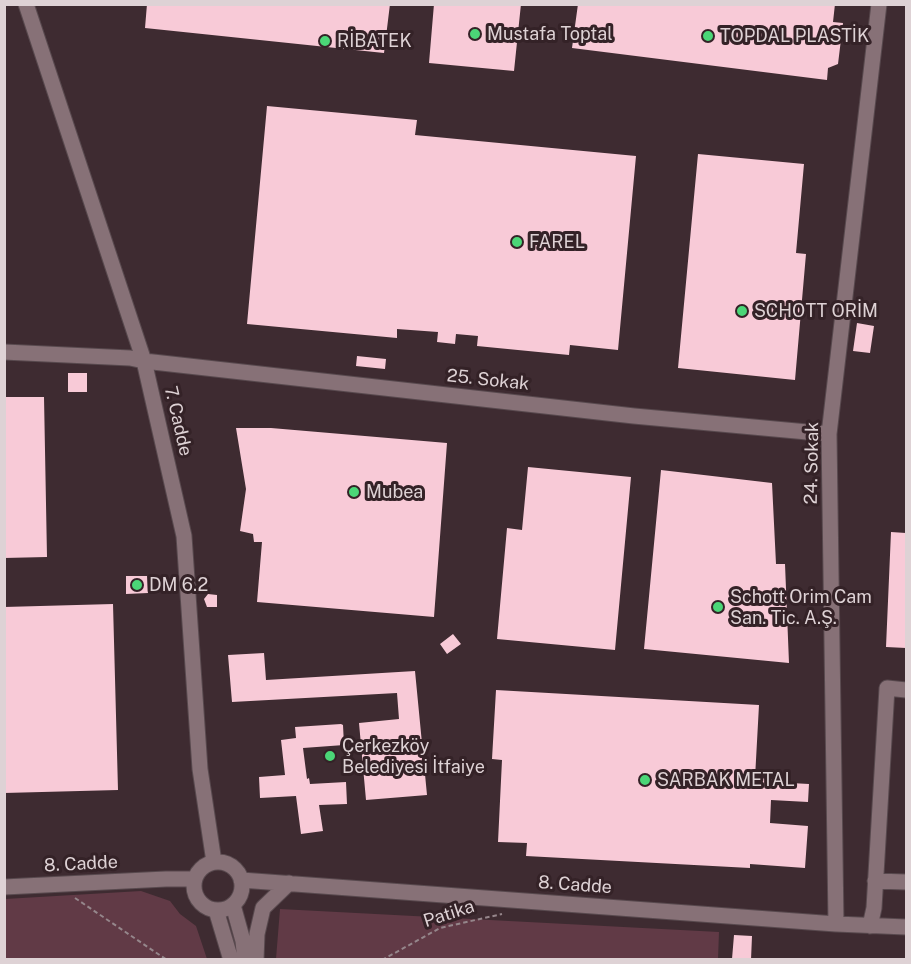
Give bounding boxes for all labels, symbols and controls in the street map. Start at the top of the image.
place label: Mustafa Toptal [487,23,613,45]
place label: TOPDAL PLASTİK [720,25,869,47]
marker: Mustafa Toptal [468,27,482,41]
marker: TOPDAL PLASTİK [701,29,715,43]
place label: RİBATEK [337,30,412,52]
marker: RİBATEK [318,34,332,48]
place label: FAREL [529,231,585,253]
marker: FAREL [510,235,524,249]
place label: SCHOTT ORİM [754,300,878,322]
marker: SCHOTT ORİM [735,304,749,318]
street label: 25. Sokak [446,365,530,395]
street label: 7. Cadde [159,384,197,458]
street label: 24. Sokak [800,422,824,504]
place label: Mubea [366,481,423,503]
marker: Mubea [347,485,361,499]
place label: DM 6.2 [149,574,208,596]
marker: DM 6.2 [130,578,144,592]
place label: Schott Orim Cam San. Tic. A.Ş. [730,586,872,628]
marker: Schott Orim Cam San. Tic. A.Ş. [711,600,725,614]
place label: Çerkezköy Belediyesi İtfaiye [342,735,485,777]
marker: Çerkezköy Belediyesi İtfaiye [323,749,337,763]
place label: SARBAK METAL [657,769,795,791]
marker: SARBAK METAL [638,773,652,787]
street label: 8. Cadde [43,851,119,877]
street label: 8. Cadde [537,872,613,898]
street label: Patika [421,896,477,932]

